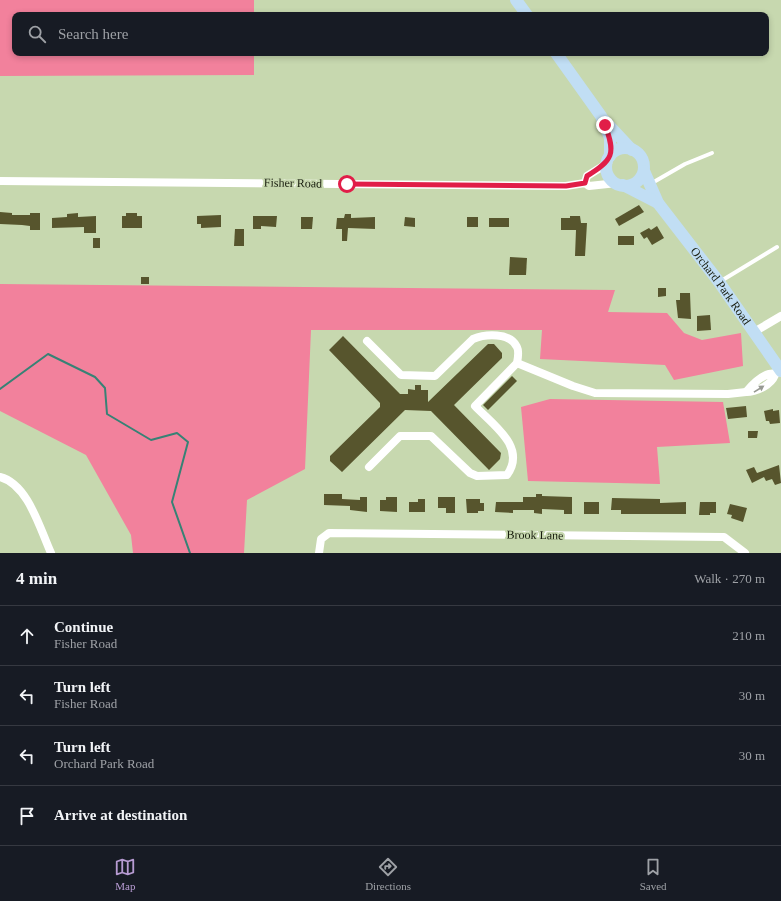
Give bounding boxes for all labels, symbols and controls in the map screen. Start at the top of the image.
search box [12,12,769,56]
icon: search [26,23,48,45]
text: Search here [58,26,128,42]
route end [596,116,614,134]
street label: Fisher Road [264,175,322,191]
route start [338,175,356,193]
street label: Orchard Park Road [688,244,754,328]
one-way arrow [753,385,765,392]
street label: Brook Lane [506,528,564,542]
text: 4 min [16,569,57,588]
text: Walk · 270 m [694,571,765,586]
text: Continue [54,619,113,635]
icon: ahead [16,625,38,647]
text: 210 m [732,628,765,643]
text: Fisher Road [54,636,117,651]
text: Turn left [54,679,111,695]
icon: left [16,685,38,707]
text: 30 m [739,688,765,703]
text: Fisher Road [54,696,117,711]
text: Turn left [54,739,111,755]
icon: left [16,745,38,767]
text: 30 m [739,748,765,763]
text: Orchard Park Road [54,756,154,771]
icon: arrive [16,805,38,827]
text: Arrive at destination [54,807,187,823]
tab: Map [114,856,136,892]
tab: Directions [365,856,411,892]
tab: Saved [640,856,667,892]

